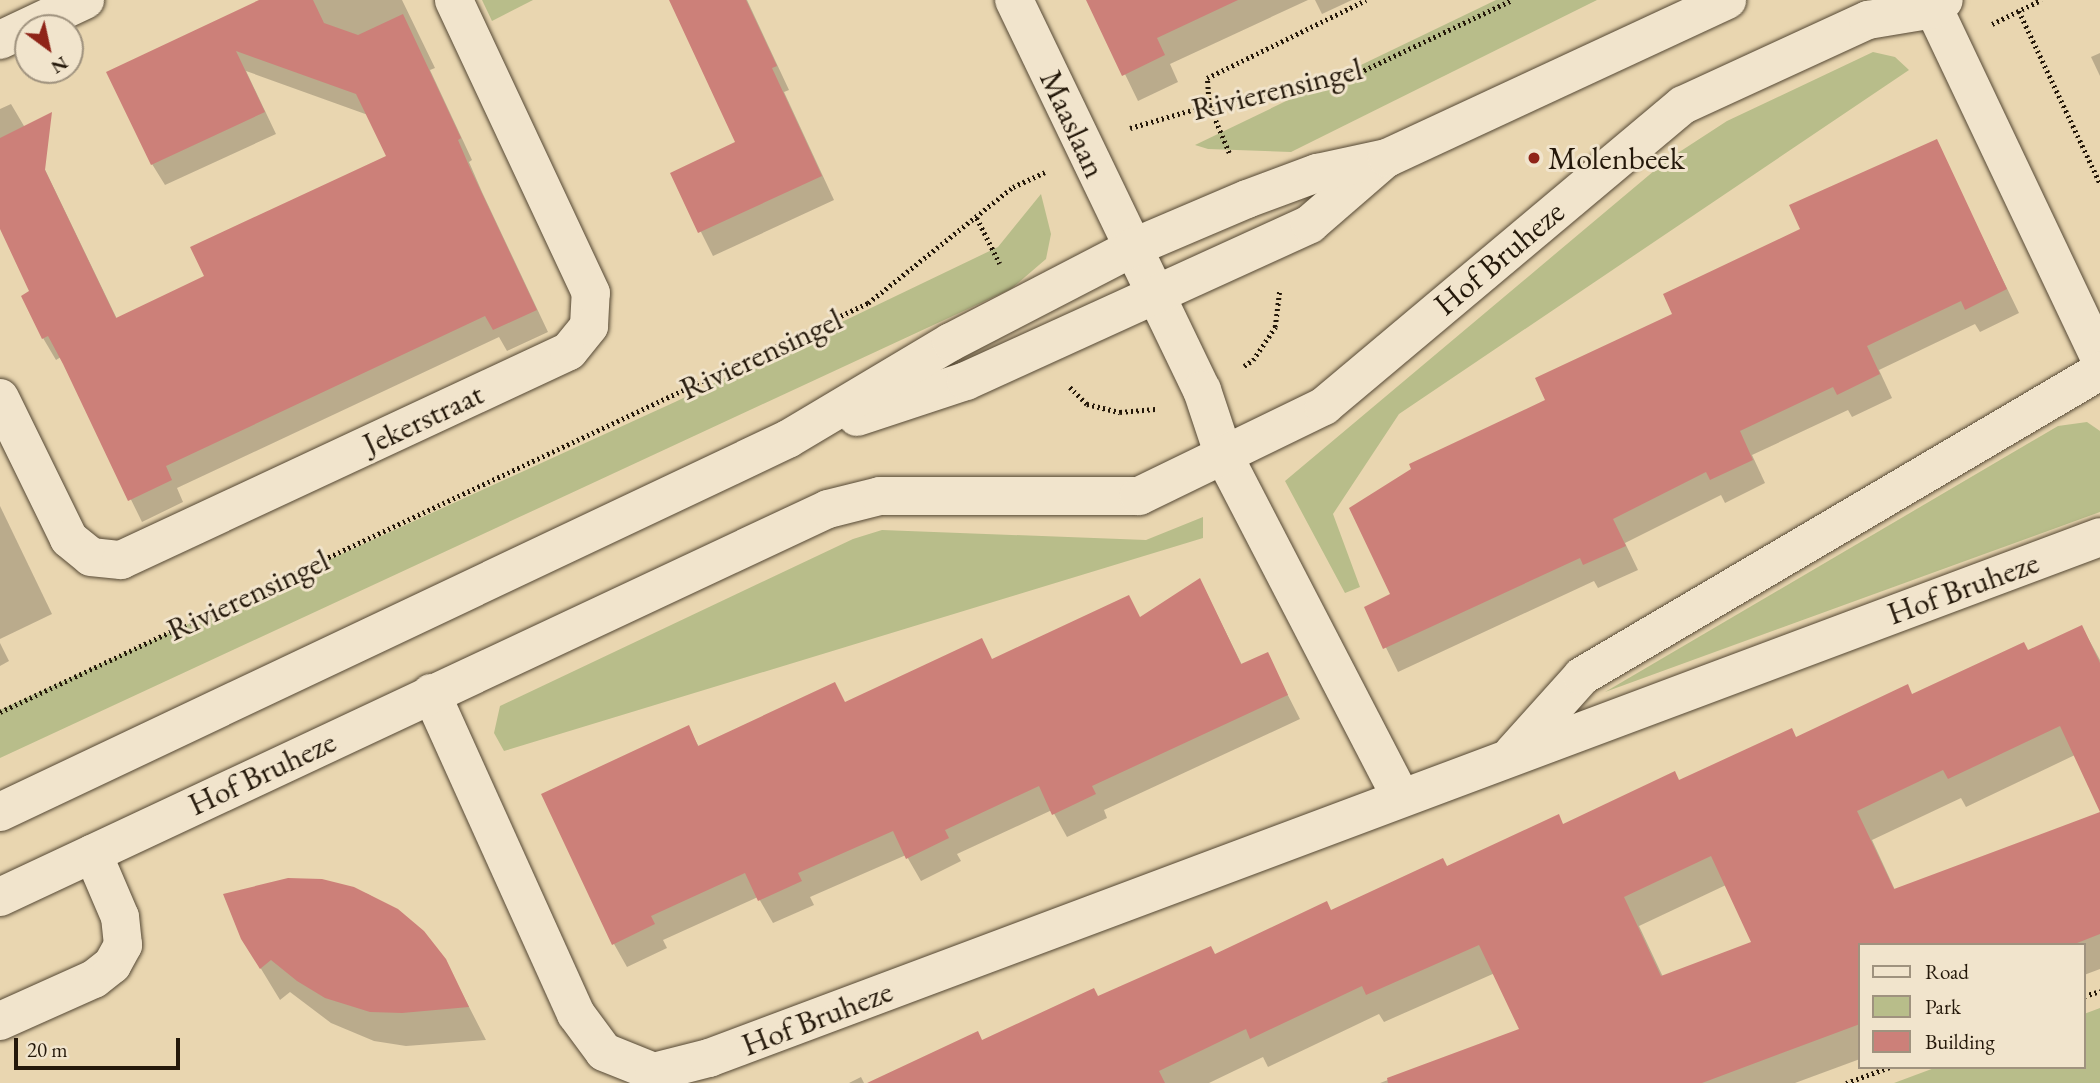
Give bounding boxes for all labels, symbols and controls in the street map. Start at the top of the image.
north arrow [14,14,84,84]
street label: Rivierensingel [1188,49,1366,129]
text: N [46,51,73,80]
street label: Maaslaan [1031,64,1115,184]
place label: Molenbeek [1548,139,1685,177]
marker: Molenbeek [1526,150,1542,166]
street label: Hof Bruheze [1426,192,1572,324]
street label: Rivierensingel [674,300,848,408]
street label: Jekerstraat [357,375,489,463]
street label: Rivierensingel [161,541,335,649]
street label: Hof Bruheze [1882,543,2044,633]
street label: Hof Bruheze [182,722,342,824]
legend [1858,943,2086,1069]
text: Road [1925,958,1969,985]
street label: Hof Bruheze [736,972,898,1064]
text: Park [1925,993,1961,1020]
scale bar [18,1024,184,1068]
text: Building [1925,1028,1995,1055]
text: 20 m [27,1036,68,1063]

